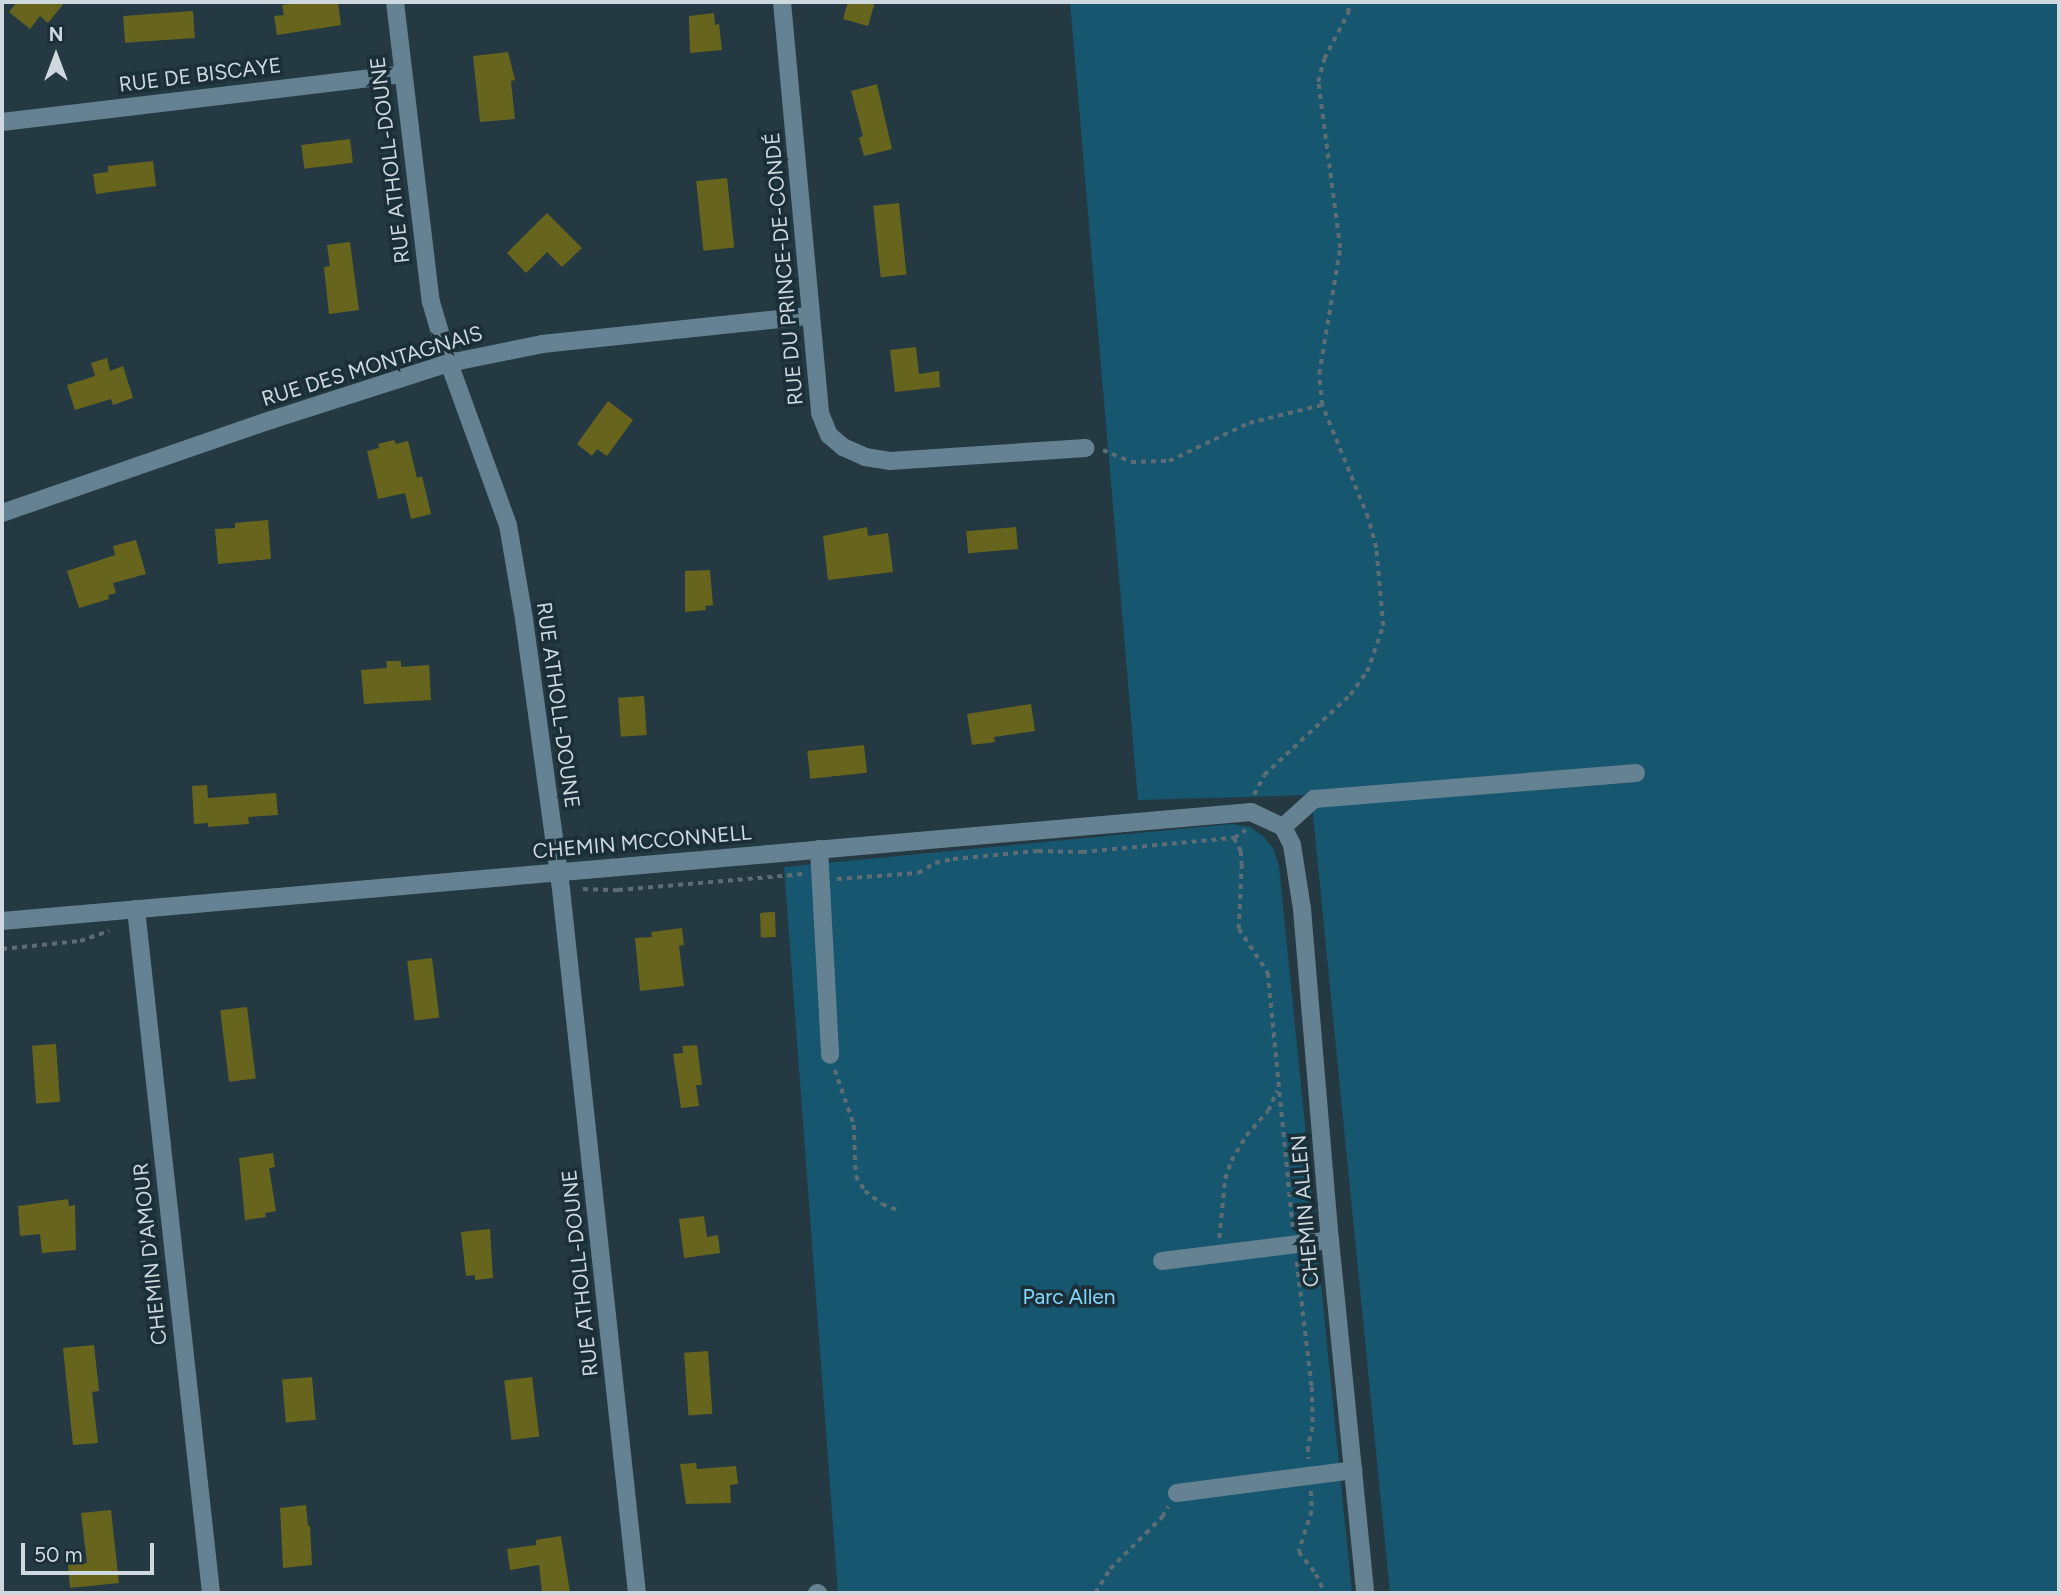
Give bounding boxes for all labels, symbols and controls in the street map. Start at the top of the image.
north arrow [21,21,91,91]
text: N [49,23,63,46]
street label: RUE DE BISCAYE [117,53,283,97]
street label: RUE ATHOLL-DOUNE [365,55,415,265]
street label: RUE DU PRINCE-DE-CONDÉ [760,131,808,407]
street label: RUE DES MONTAGNAIS [258,320,486,412]
street label: RUE ATHOLL-DOUNE [531,600,585,810]
street label: CHEMIN MCCONNELL [532,820,752,864]
street label: CHEMIN ALLEN [1286,1134,1324,1288]
street label: CHEMIN D'AMOUR [128,1162,172,1346]
street label: RUE ATHOLL-DOUNE [557,1168,603,1378]
park label: Parc Allen [1023,1284,1115,1310]
scale bar [24,1528,158,1572]
text: 50 m [34,1542,83,1567]

